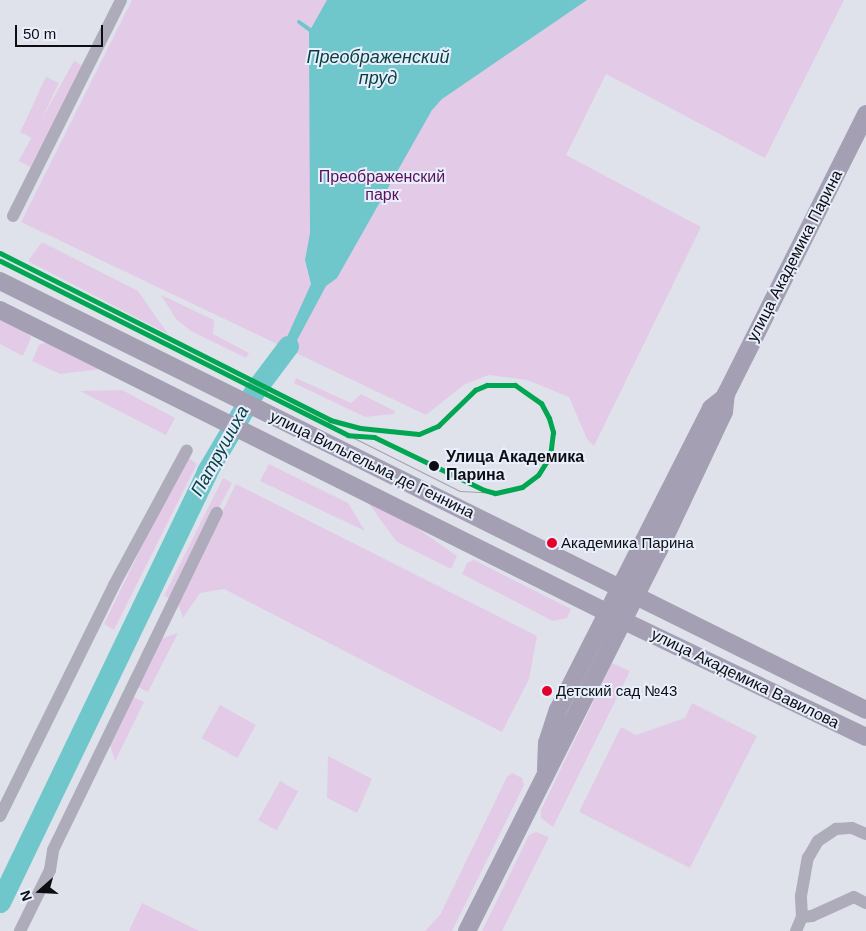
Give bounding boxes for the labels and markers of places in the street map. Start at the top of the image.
place label: Улица Академика Парина [446,447,584,485]
marker: Улица Академика Парина [426,458,442,474]
place label: Академика Парина [561,534,694,552]
marker: Академика Парина [547,538,557,548]
place label: Детский сад №43 [556,682,677,700]
marker: Детский сад №43 [542,686,552,696]

